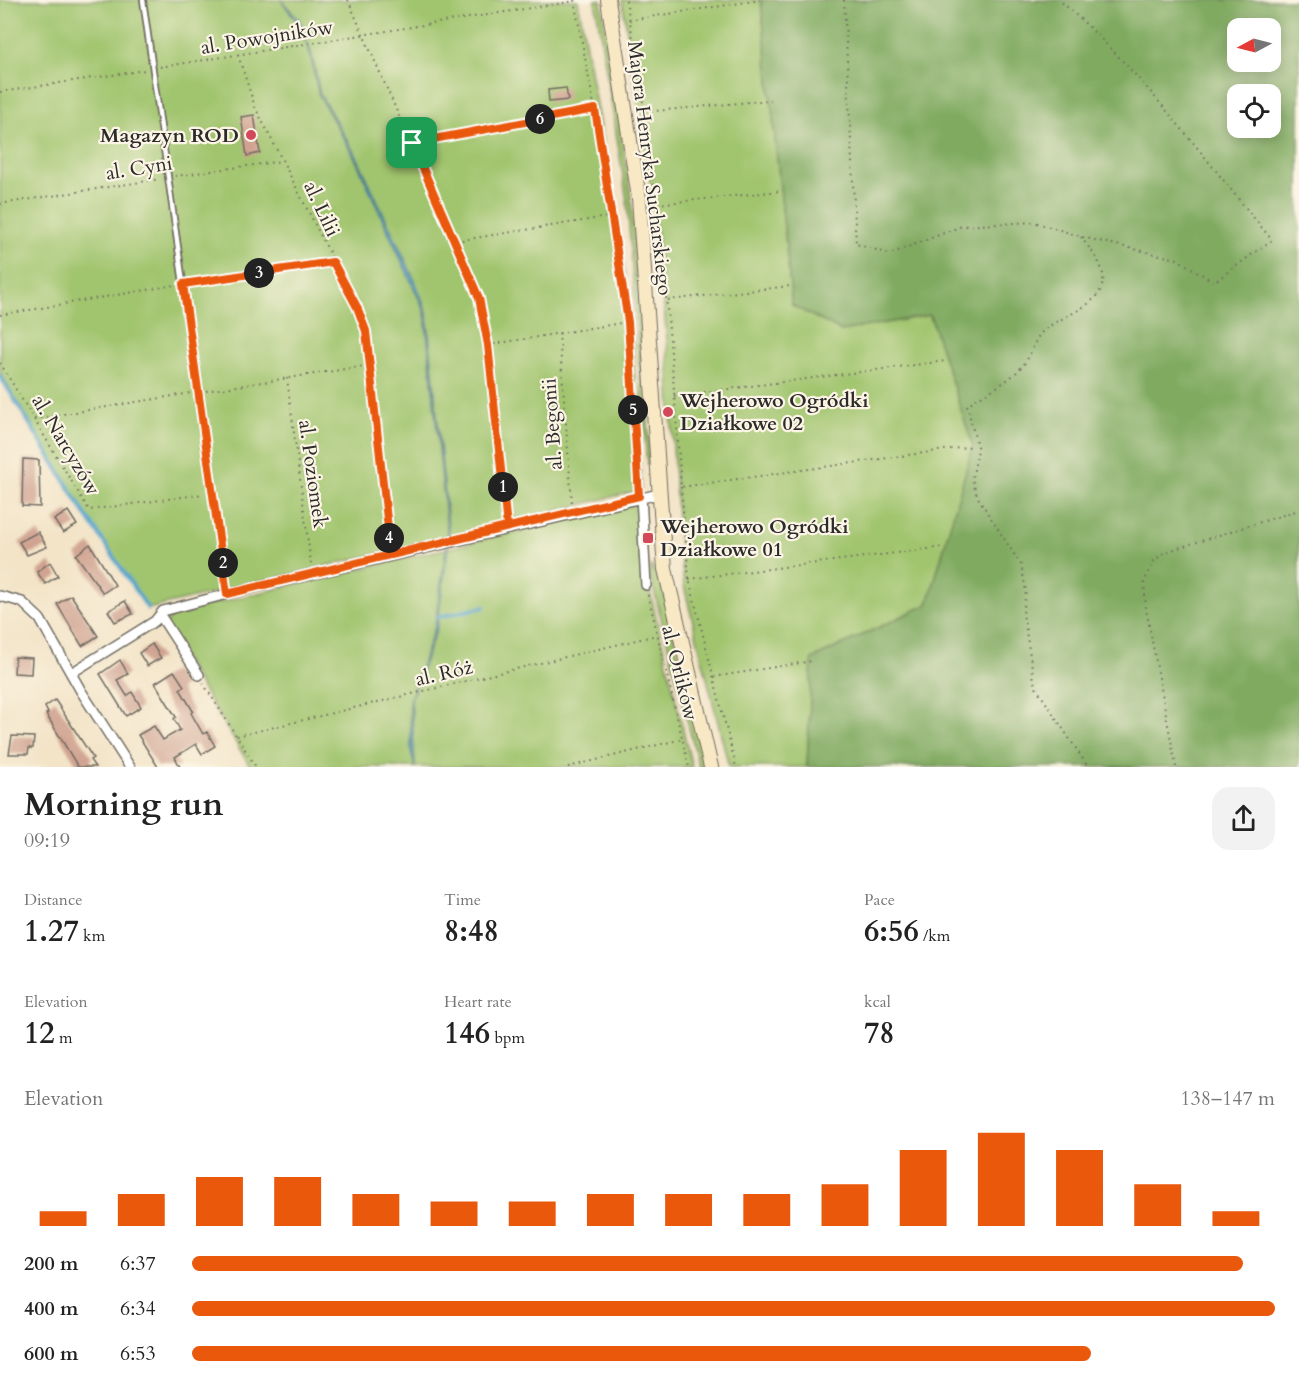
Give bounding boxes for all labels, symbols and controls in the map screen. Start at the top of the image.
street label: al. Powojników [199,13,335,61]
north arrow [1227,18,1281,72]
map controls [1227,18,1281,138]
street label: Majora Henryka Sucharskiego [621,39,679,297]
button: locate [1227,84,1281,138]
pin: 6 [525,104,555,134]
text: 6 [536,108,544,130]
pin [386,117,437,168]
place label: Magazyn ROD [100,122,239,149]
icon: arrive [395,126,428,159]
marker: Magazyn ROD [244,128,258,142]
street label: al. Cyni [104,149,175,187]
street label: al. Lilii [297,177,347,241]
pin: 3 [244,258,274,288]
text: 3 [255,262,263,284]
street label: al. Begonii [535,377,569,471]
place label: Wejherowo Ogródki Działkowe 02 [679,387,869,437]
street label: al. Narcyzów [25,390,107,500]
pin: 5 [618,395,648,425]
text: 5 [629,399,637,421]
marker: Wejherowo Ogródki Działkowe 02 [661,405,675,419]
street label: al. Poziomek [292,418,334,530]
pin: 1 [488,472,518,502]
text: 1 [499,476,507,498]
place label: Wejherowo Ogródki Działkowe 01 [659,513,849,563]
pin: 4 [374,523,404,553]
text: 4 [385,527,393,549]
marker: Wejherowo Ogródki Działkowe 01 [641,531,655,545]
pin: 2 [208,548,238,578]
text: 2 [219,552,227,574]
street label: al. Orlików [655,623,705,723]
street label: al. Róż [413,653,475,693]
text: Morning run [24,782,224,827]
button: share [1212,787,1275,850]
text: 09:19 [24,827,70,854]
text: Distance [24,889,82,911]
text: Time [444,889,481,911]
text: Pace [864,889,895,911]
text: 1.27 [24,911,79,952]
text: 8:48 [444,911,499,952]
text: 6:56 [864,911,919,952]
text: km [79,925,105,947]
text: /km [919,925,950,947]
text: Elevation [24,991,88,1013]
text: Heart rate [444,991,512,1013]
text: kcal [864,991,891,1013]
text: 12 [24,1013,55,1054]
text: 146 [444,1013,490,1054]
text: 78 [864,1013,895,1054]
text: m [55,1027,73,1049]
text: bpm [490,1027,525,1049]
text: Elevation [24,1085,103,1112]
text: 138–147 m [1180,1085,1275,1112]
text: 200 m [24,1250,79,1277]
text: 6:37 [120,1250,156,1277]
text: 400 m [24,1295,79,1322]
text: 6:34 [120,1295,156,1322]
text: 600 m [24,1340,79,1367]
text: 6:53 [120,1340,156,1367]

